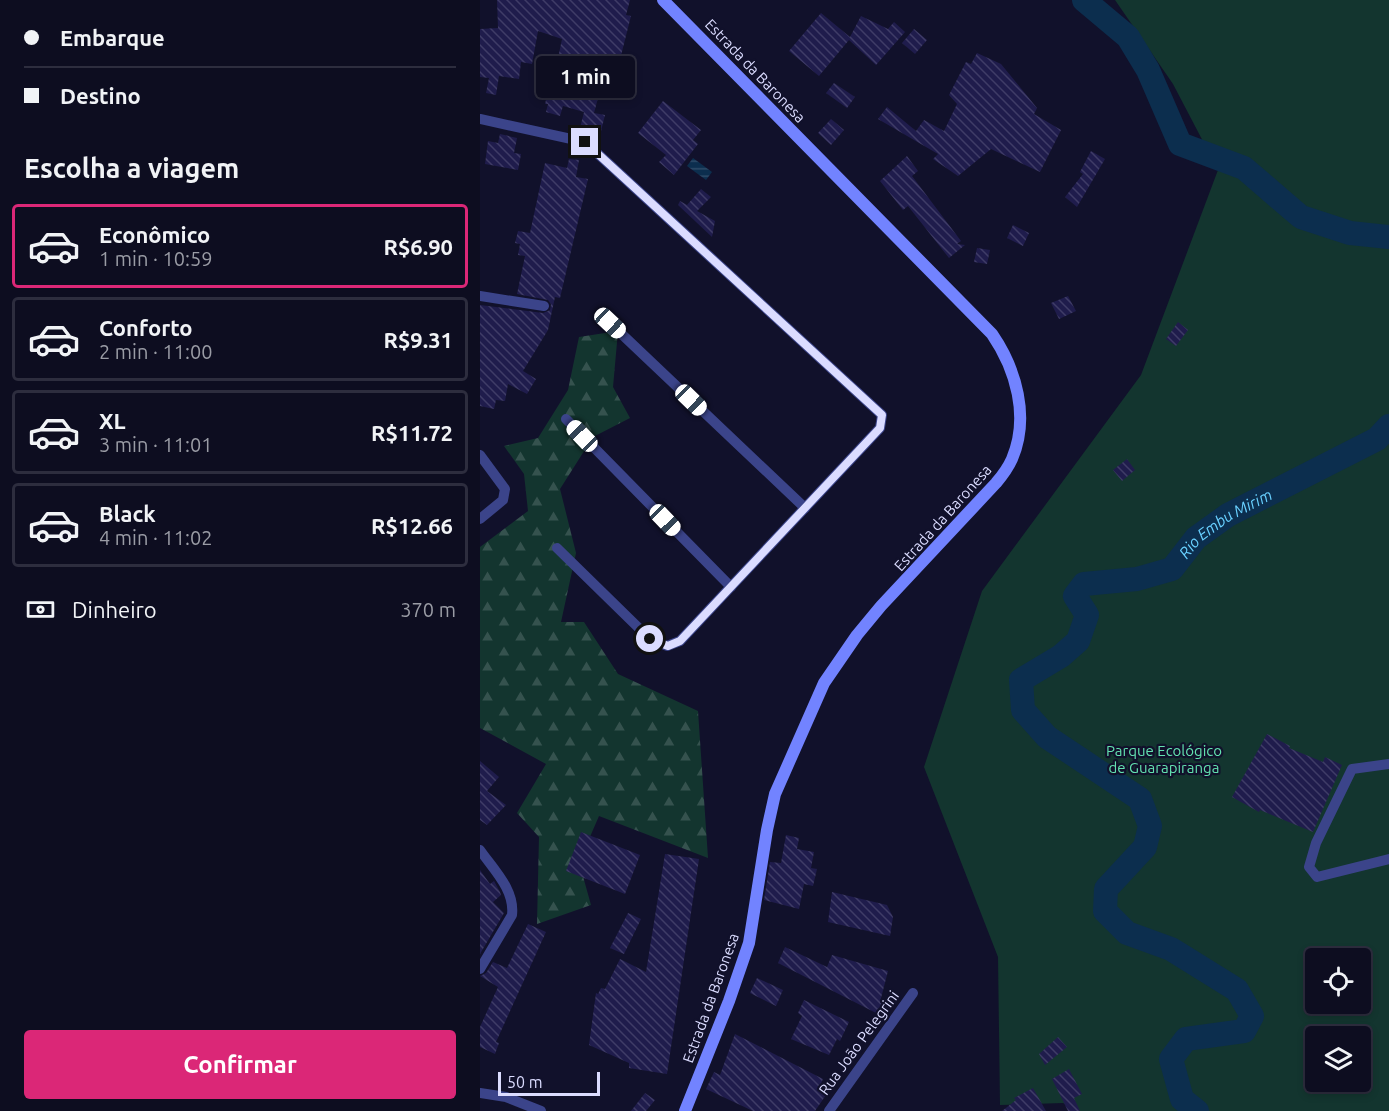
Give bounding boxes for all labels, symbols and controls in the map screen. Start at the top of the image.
street label: Estrada da Baronesa [702,16,809,126]
text: Embarque [60,25,165,50]
callout: 1 min [536,55,634,97]
text: 1 min [560,65,611,88]
text: Destino [60,83,141,108]
route end [571,128,598,155]
text: Escolha a viagem [24,153,239,183]
icon: car [27,219,81,273]
text: Econômico [99,222,210,247]
text: R$6.90 [384,234,453,259]
text: 1 min · 10:59 [99,247,213,270]
car [591,304,629,342]
icon: car [27,312,81,366]
text: Conforto [99,315,193,340]
text: R$9.31 [384,327,453,352]
text: 2 min · 11:00 [99,340,213,363]
car [672,381,710,419]
icon: car [27,405,81,459]
text: XL [99,408,126,433]
car [563,417,601,455]
text: R$11.72 [371,420,453,445]
text: 3 min · 11:01 [99,433,213,456]
street label: Estrada da Baronesa [891,461,995,574]
water label: Rio Embu Mirim [1175,485,1275,562]
icon: car [27,498,81,552]
text: Black [99,501,156,526]
car [646,501,684,539]
text: R$12.66 [371,513,453,538]
text: 4 min · 11:02 [99,526,213,549]
icon: cash [24,593,57,626]
text: Dinheiro [72,597,157,622]
text: 370 m [400,598,456,621]
route start [636,625,663,652]
park label: Parque Ecológico de Guarapiranga [1106,742,1222,776]
street label: Estrada da Baronesa [679,931,742,1065]
map controls [1305,948,1371,1092]
button: locate [1305,948,1371,1014]
street label: Rua João Pelegrini [815,987,902,1098]
button: layers [1305,1026,1371,1092]
button: Confirmar [24,1030,456,1099]
scale bar [498,1069,600,1096]
text: 50 m [507,1073,543,1091]

